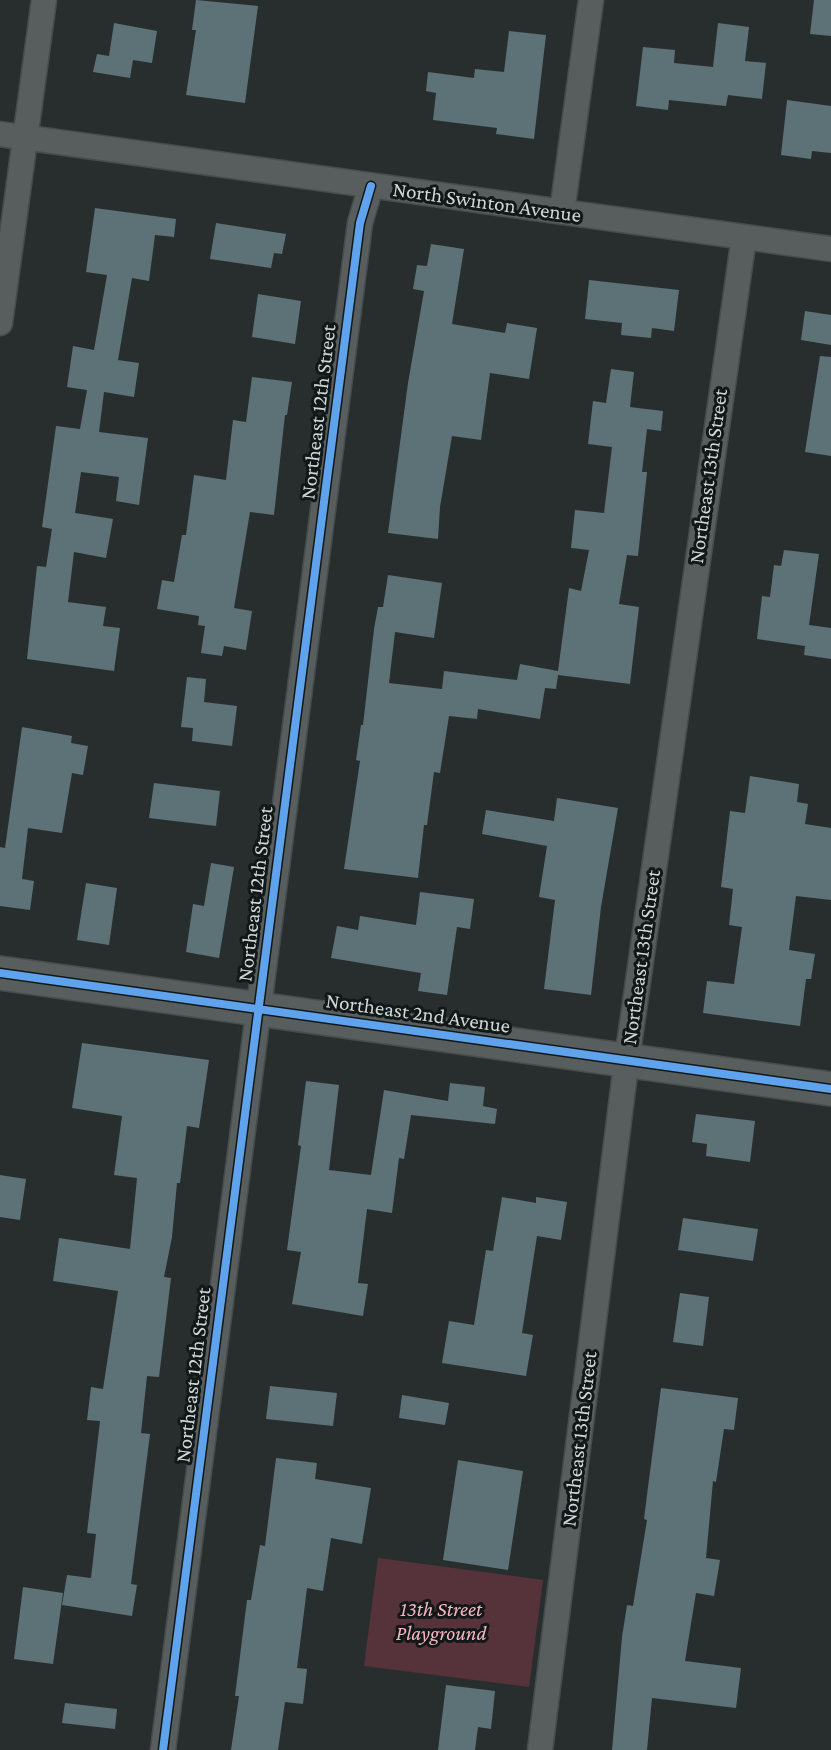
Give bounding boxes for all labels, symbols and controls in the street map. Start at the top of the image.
street label: North Swinton Avenue [391,177,583,227]
street label: Northeast 12th Street [295,322,341,501]
street label: Northeast 13th Street [684,386,732,565]
street label: Northeast 12th Street [232,804,278,983]
street label: Northeast 13th Street [617,867,665,1046]
street label: Northeast 2nd Avenue [324,988,512,1038]
street label: Northeast 12th Street [170,1285,216,1464]
street label: Northeast 13th Street [556,1349,602,1528]
park label: 13th Street Playground [396,1597,487,1645]

